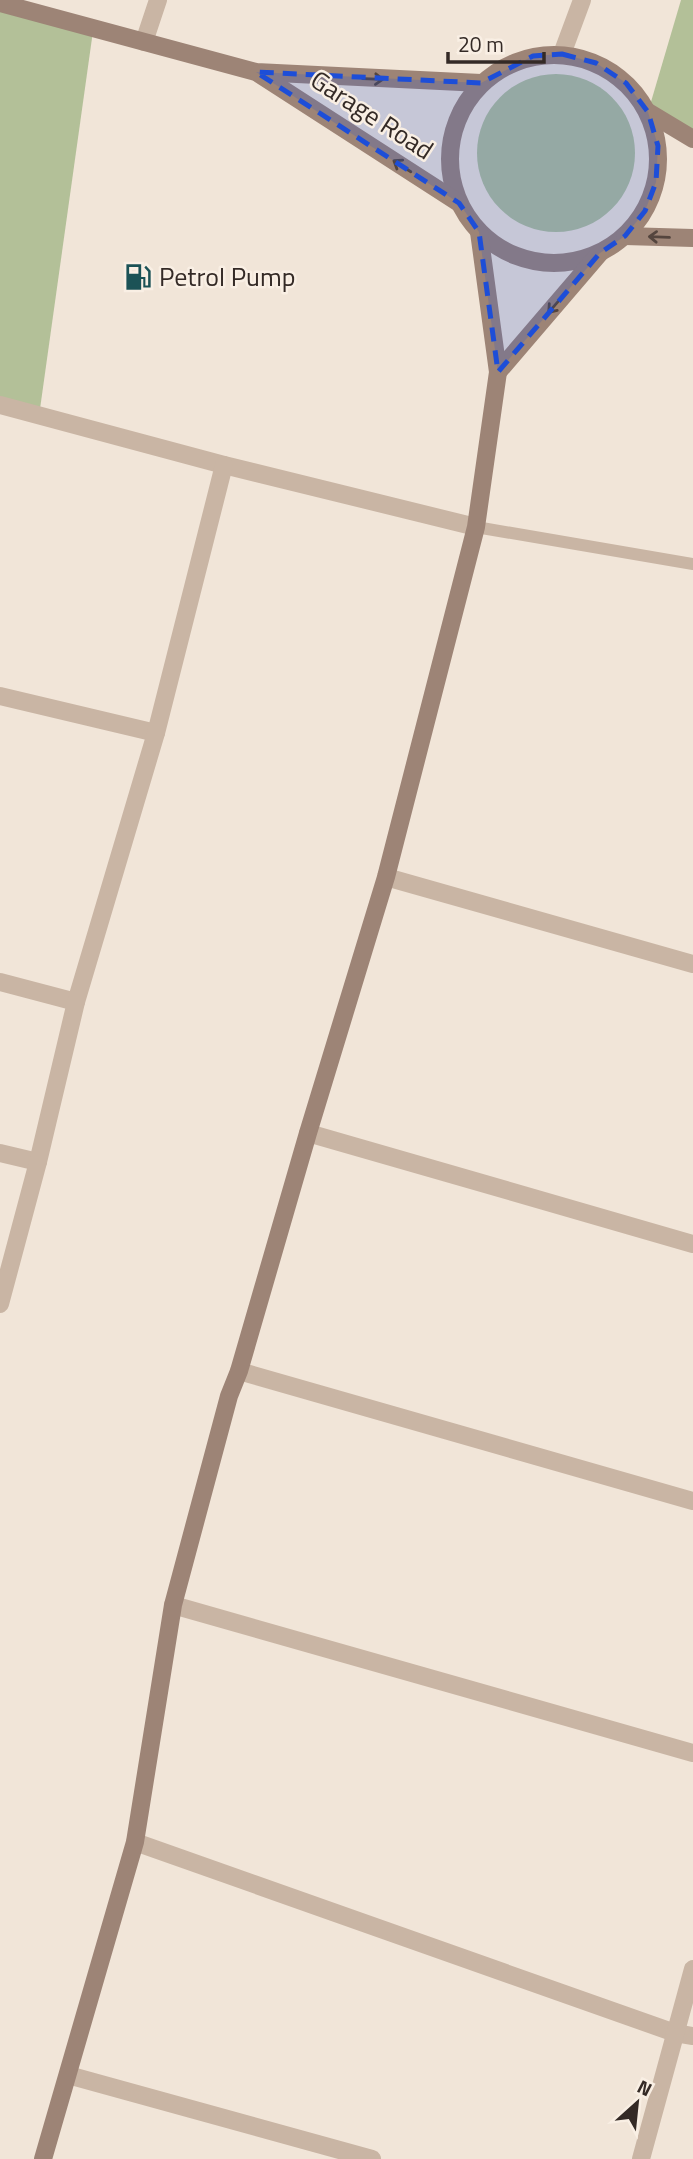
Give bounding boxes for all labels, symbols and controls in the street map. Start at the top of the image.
scale bar [448,21,544,65]
text: 20 m [458,28,504,60]
street label: Garage Road [303,60,441,169]
one-way arrow [362,72,385,85]
one-way arrow [392,158,412,172]
one-way arrow [648,230,671,243]
place label: Petrol Pump [159,257,295,296]
fuel station icon: Petrol Pump [123,262,153,292]
one-way arrow [547,296,563,314]
north arrow [602,2068,672,2138]
text: N [632,2071,657,2103]

